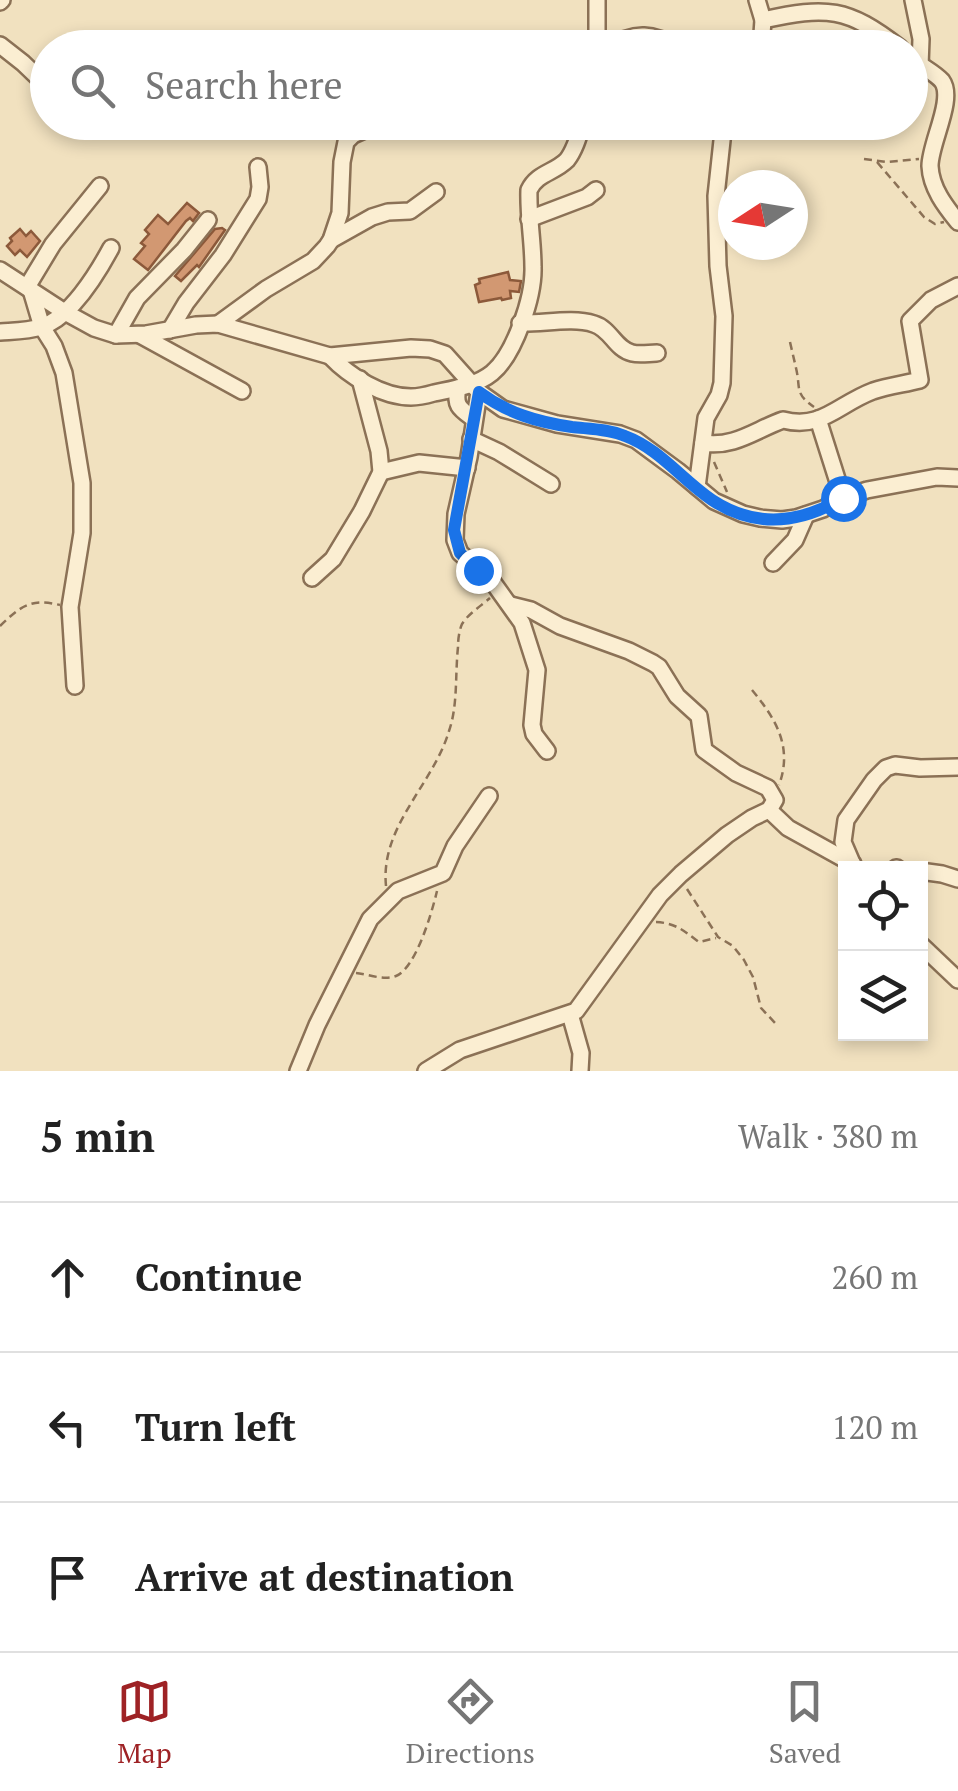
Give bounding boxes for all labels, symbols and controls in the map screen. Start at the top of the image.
search box [30,30,928,140]
icon: search [65,58,120,113]
text: Search here [145,60,343,110]
north arrow [718,170,808,260]
route start [821,476,867,522]
route end [456,548,502,594]
map controls [838,861,928,1041]
button: locate [838,861,928,951]
button: layers [838,951,928,1041]
text: 5 min [40,1108,155,1164]
text: Walk · 380 m [738,1115,918,1157]
icon: ahead [40,1250,95,1305]
text: Continue [135,1252,302,1302]
text: 260 m [831,1256,918,1298]
icon: left [40,1400,95,1455]
text: Turn left [135,1402,296,1452]
text: 120 m [831,1406,918,1448]
icon: arrive [40,1550,95,1605]
text: Arrive at destination [135,1552,514,1602]
tab: Map [117,1674,172,1771]
tab: Directions [406,1674,535,1771]
tab: Saved [769,1674,841,1771]

